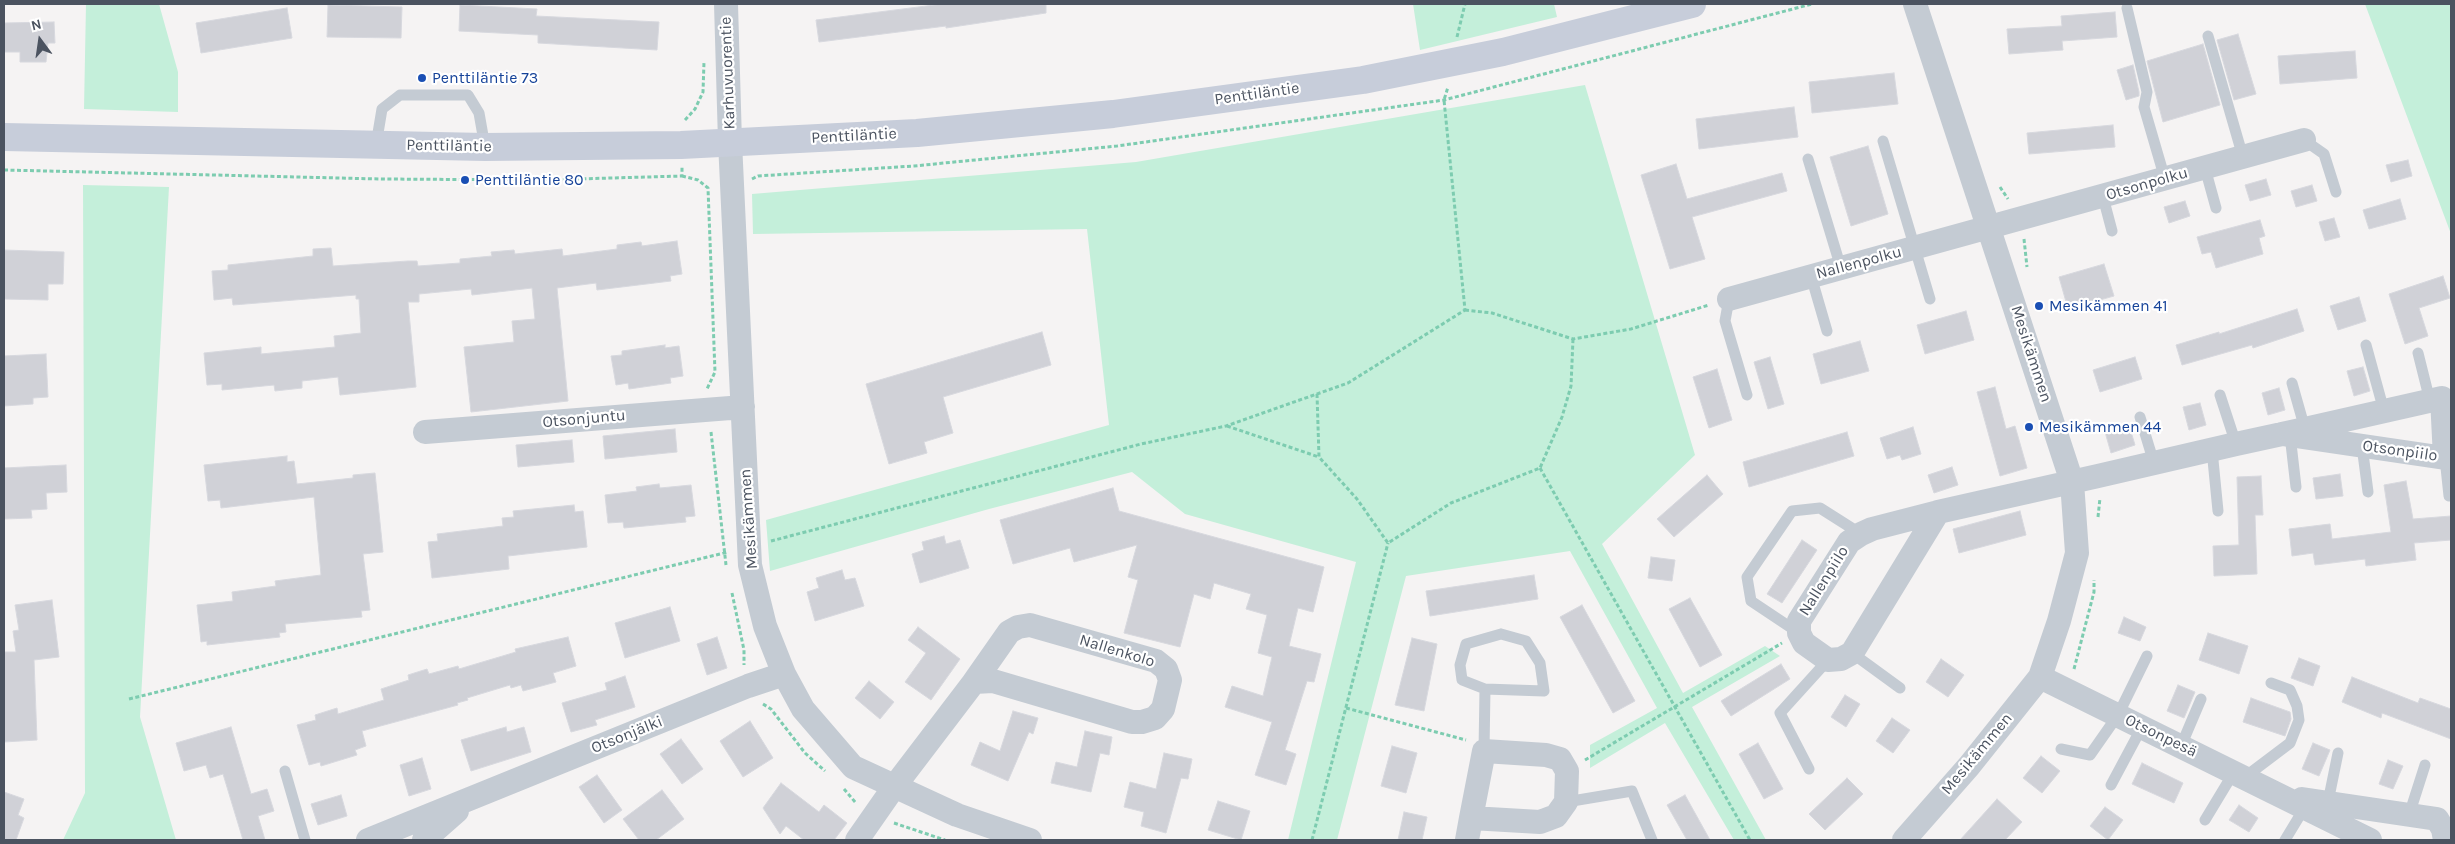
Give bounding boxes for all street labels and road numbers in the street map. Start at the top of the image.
street label: Karhuvuorentie [716,16,740,130]
street label: Penttiläntie [1213,79,1301,109]
street label: Penttiläntie [811,124,897,148]
street label: Penttiläntie [406,136,492,156]
street label: Otsonpolku [2104,163,2190,205]
street label: Nallenpolku [1814,242,1904,284]
street label: Mesikämmen [2006,303,2056,405]
street label: Otsonjuntu [542,406,626,432]
street label: Otsonpiilo [2361,436,2439,466]
street label: Mesikämmen [736,468,762,570]
street label: Nallenpiilo [1795,543,1853,619]
street label: Nallenkolo [1077,630,1157,672]
street label: Mesikämmen [1937,709,2017,799]
street label: Otsonpesä [2122,710,2200,762]
street label: Otsonjälki [589,712,665,758]

